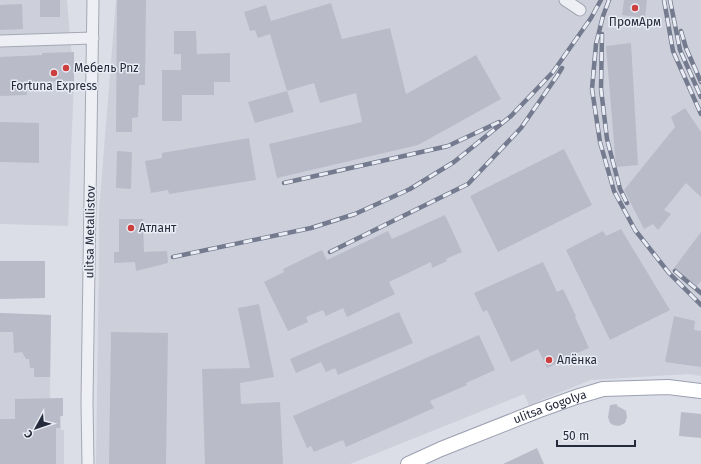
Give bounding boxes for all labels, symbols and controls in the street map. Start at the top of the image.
marker: ПромАрм [630,3,640,13]
place label: ПромАрм [609,15,661,29]
place label: Мебель Pnz [74,61,139,75]
marker: Мебель Pnz [61,63,71,73]
marker: Fortuna Express [49,68,59,78]
place label: Fortuna Express [11,79,98,93]
street label: ulitsa Metallistov [82,185,98,279]
place label: Атлант [139,221,177,235]
marker: Атлант [126,223,136,233]
place label: Алёнка [557,353,597,367]
marker: Алёнка [544,355,554,365]
street label: ulitsa Gogolya [511,387,588,427]
north arrow [16,408,56,448]
scale bar [557,422,635,448]
text: С [21,427,36,441]
text: 50 m [563,429,589,443]

